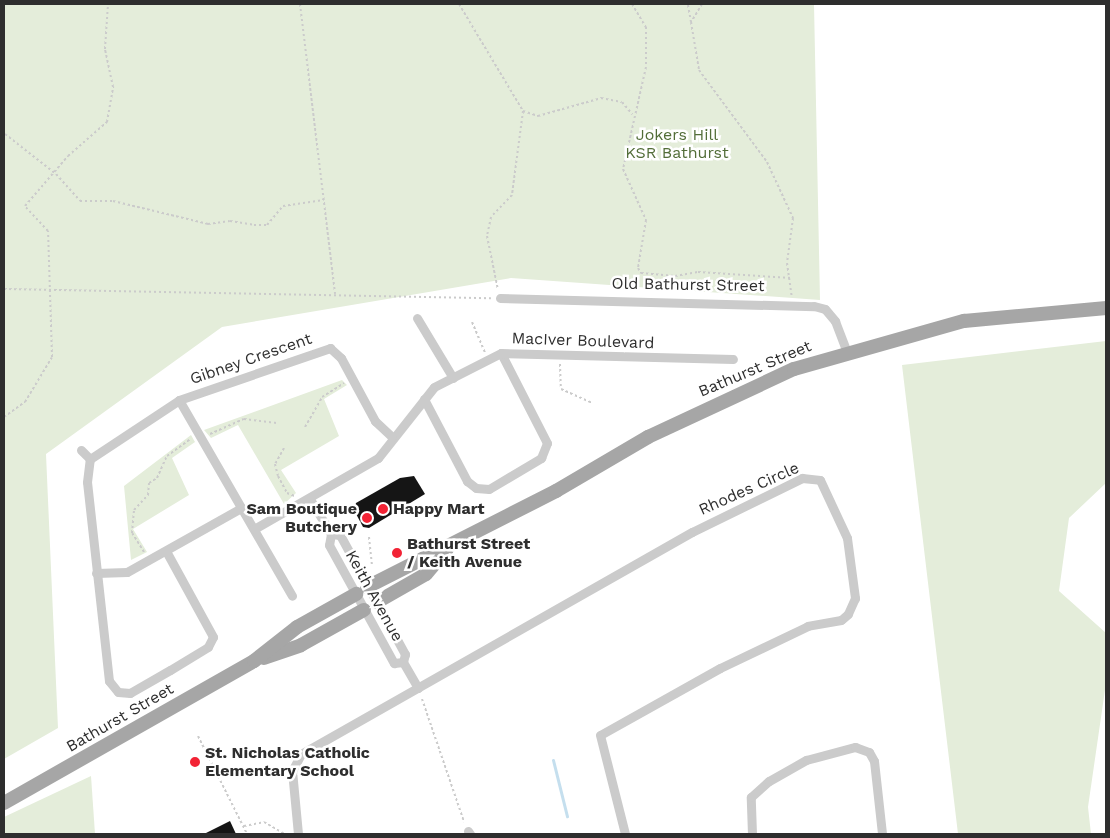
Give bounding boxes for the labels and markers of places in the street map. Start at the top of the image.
place label: Sam Boutique Butchery [247,499,357,537]
place label: Happy Mart [393,499,485,519]
marker: Happy Mart [377,503,389,515]
marker: Sam Boutique Butchery [361,512,373,524]
place label: Bathurst Street / Keith Avenue [407,534,530,572]
marker: Bathurst Street / Keith Avenue [391,547,403,559]
place label: St. Nicholas Catholic Elementary School [205,743,370,781]
marker: St. Nicholas Catholic Elementary School [189,756,201,768]

